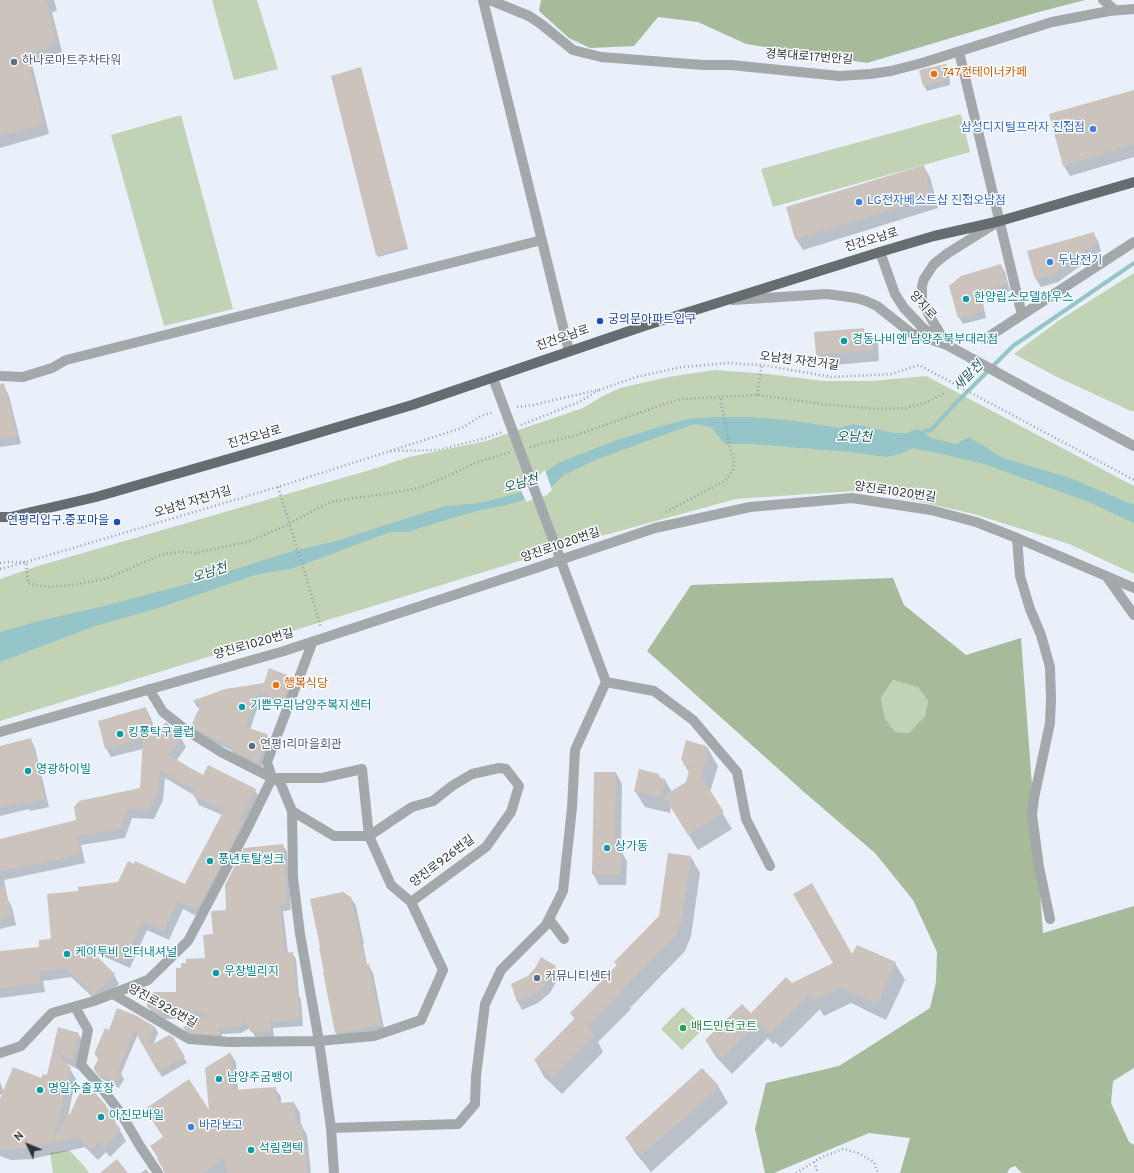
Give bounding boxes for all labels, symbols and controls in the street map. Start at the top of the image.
street label: 경복대로17번안길 [765,48,853,68]
place label: 하나로마트주차타워 [22,55,121,69]
marker: 하나로마트주차타워 [9,57,19,67]
place label: 747컨테이너카페 [942,67,1027,81]
marker: 747컨테이너카페 [929,69,939,79]
place label: 삼성디지털프라자 진접점 [961,122,1085,136]
marker: 삼성디지털프라자 진접점 [1088,124,1098,134]
place label: LG전자베스트샵 진접오남점 [867,195,1006,209]
marker: LG전자베스트샵 진접오남점 [854,197,864,207]
street label: 진건오남로 [844,226,900,256]
place label: 두남전기 [1058,255,1102,269]
marker: 두남전기 [1045,257,1055,267]
street label: 양지로 [906,289,938,323]
place label: 한양립스모델하우스 [974,292,1073,306]
marker: 한양립스모델하우스 [961,294,971,304]
place label: 궁의문아파트입구 [608,314,696,328]
marker: 궁의문아파트입구 [595,316,605,326]
street label: 진건오남로 [535,323,591,355]
place label: 경동나비엔 남양주북부대리점 [852,334,998,348]
marker: 경동나비엔 남양주북부대리점 [839,336,849,346]
street label: 오남천 자전거길 [758,350,840,374]
water label: 새말천 [951,359,987,395]
street label: 진건오남로 [226,423,284,453]
water label: 오남천 [836,430,872,446]
water label: 오남천 [502,473,540,497]
street label: 양진로1020번길 [853,480,937,506]
street label: 오남천 자전거길 [153,484,233,522]
place label: 연평리입구.중포마을 [7,515,109,529]
marker: 연평리입구.중포마을 [112,517,122,527]
street label: 양진로1020번길 [520,526,602,566]
water label: 오남천 [191,561,229,587]
street label: 양진로1020번길 [212,627,296,663]
place label: 행복식당 [284,678,328,692]
marker: 행복식당 [271,680,281,690]
place label: 기쁜우리남양주복지센터 [250,700,371,714]
marker: 기쁜우리남양주복지센터 [237,702,247,712]
place label: 킹퐁탁구클럽 [128,727,194,741]
marker: 킹퐁탁구클럽 [115,729,125,739]
place label: 연평1리마을회관 [260,739,342,753]
marker: 연평1리마을회관 [247,741,257,751]
place label: 영광하이빌 [36,764,91,778]
marker: 영광하이빌 [23,766,33,776]
street label: 양진로926번길 [408,833,478,891]
place label: 상가동 [615,841,648,855]
marker: 상가동 [602,843,612,853]
place label: 풍년토탈씽크 [218,854,284,868]
marker: 풍년토탈씽크 [205,856,215,866]
place label: 케이투비 인터내셔널 [75,947,177,961]
marker: 케이투비 인터내셔널 [62,949,72,959]
place label: 우창빌리지 [224,966,279,980]
marker: 우창빌리지 [211,968,221,978]
place label: 커뮤니티센터 [545,971,611,985]
marker: 커뮤니티센터 [532,973,542,983]
street label: 양진로926번길 [125,982,199,1032]
place label: 배드민턴코트 [691,1021,757,1035]
marker: 배드민턴코트 [678,1023,688,1033]
place label: 남양주굼뱅이 [227,1072,293,1086]
marker: 남양주굼뱅이 [214,1074,224,1084]
place label: 명일수출포장 [48,1083,114,1097]
marker: 명일수출포장 [35,1085,45,1095]
place label: 아진모바일 [109,1110,164,1124]
marker: 아진모바일 [96,1112,106,1122]
place label: 바라보고 [199,1120,243,1134]
marker: 바라보고 [186,1122,196,1132]
north arrow [8,1125,48,1165]
text: N [12,1129,27,1144]
place label: 석림랩텍 [259,1143,303,1157]
marker: 석림랩텍 [246,1145,256,1155]

